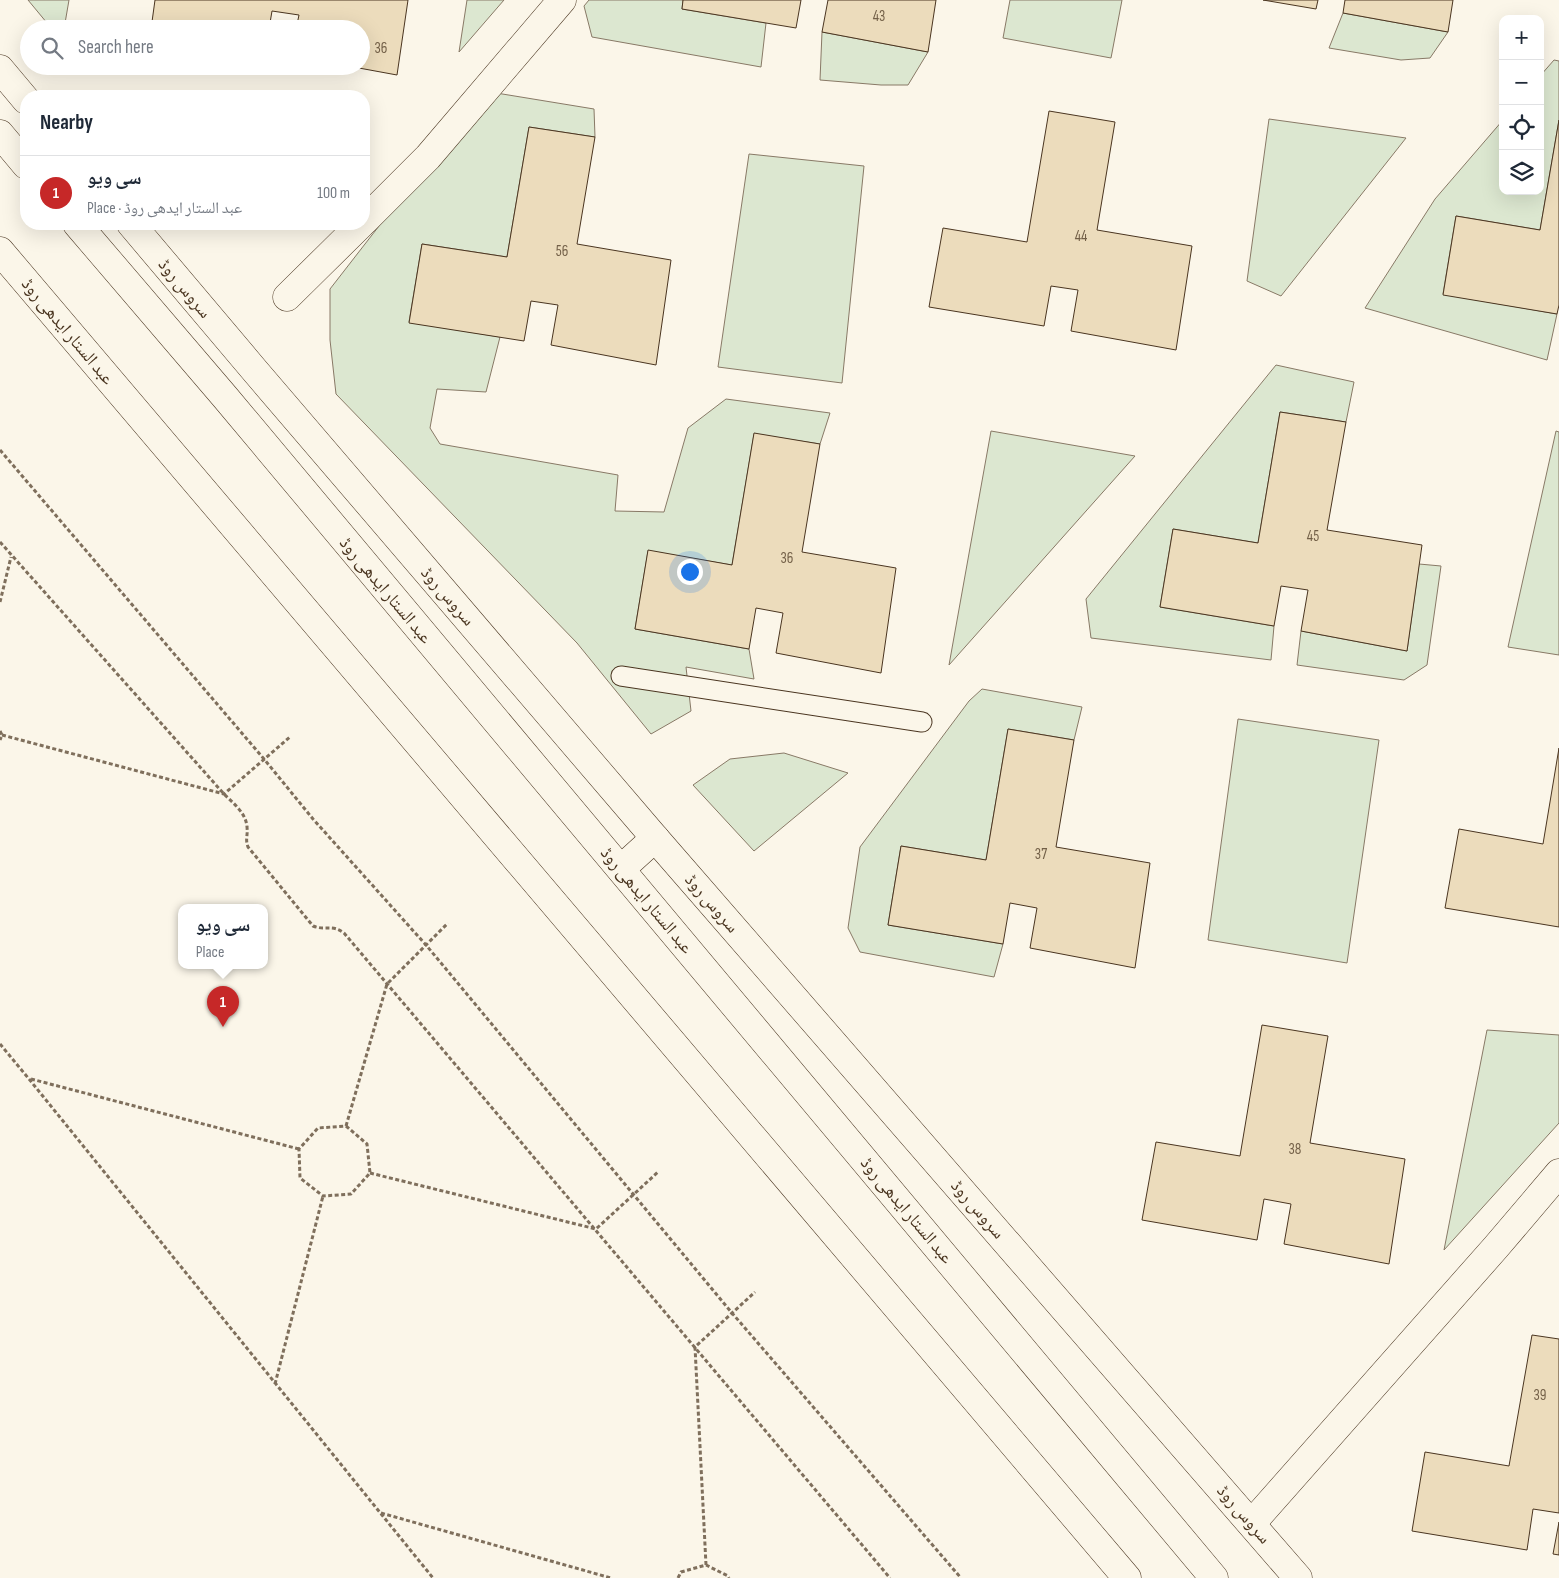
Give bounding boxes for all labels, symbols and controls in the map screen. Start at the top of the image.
house number: 43 [873,7,885,26]
map controls [1499,15,1544,195]
button: + [1499,15,1544,60]
search box [20,20,370,75]
icon: search [38,34,66,62]
text: Search here [78,36,154,59]
house number: 36 [375,39,387,58]
button: − [1499,60,1544,105]
button: locate [1499,105,1544,150]
text: Nearby [40,110,93,135]
button: layers [1499,150,1544,195]
text: سی ویو [87,167,142,190]
text: 1 [53,184,59,203]
text: 100 m [317,184,350,203]
text: Place · عبد الستار ایدھی روڈ [87,199,242,218]
house number: 44 [1075,227,1087,246]
house number: 56 [556,242,568,261]
street label: سروس روڈ [154,254,216,322]
street label: عبد الستار ایدھی روڈ [17,274,118,389]
house number: 45 [1307,527,1319,546]
street label: عبد الستار ایدھی روڈ [335,533,436,648]
house number: 36 [781,549,793,568]
your location [677,559,703,585]
street label: سروس روڈ [416,562,479,630]
street label: عبد الستار ایدھی روڈ [596,843,697,958]
house number: 37 [1035,845,1047,864]
street label: سروس روڈ [680,869,743,937]
popup [178,904,268,969]
text: سی ویو [196,914,250,937]
text: Place [196,943,224,962]
pin: 1 [207,986,239,1027]
house number: 38 [1289,1140,1301,1159]
street label: عبد الستار ایدھی روڈ [856,1153,957,1268]
street label: سروس روڈ [946,1175,1009,1243]
house number: 39 [1534,1386,1546,1405]
street label: سروس روڈ [1212,1480,1275,1548]

